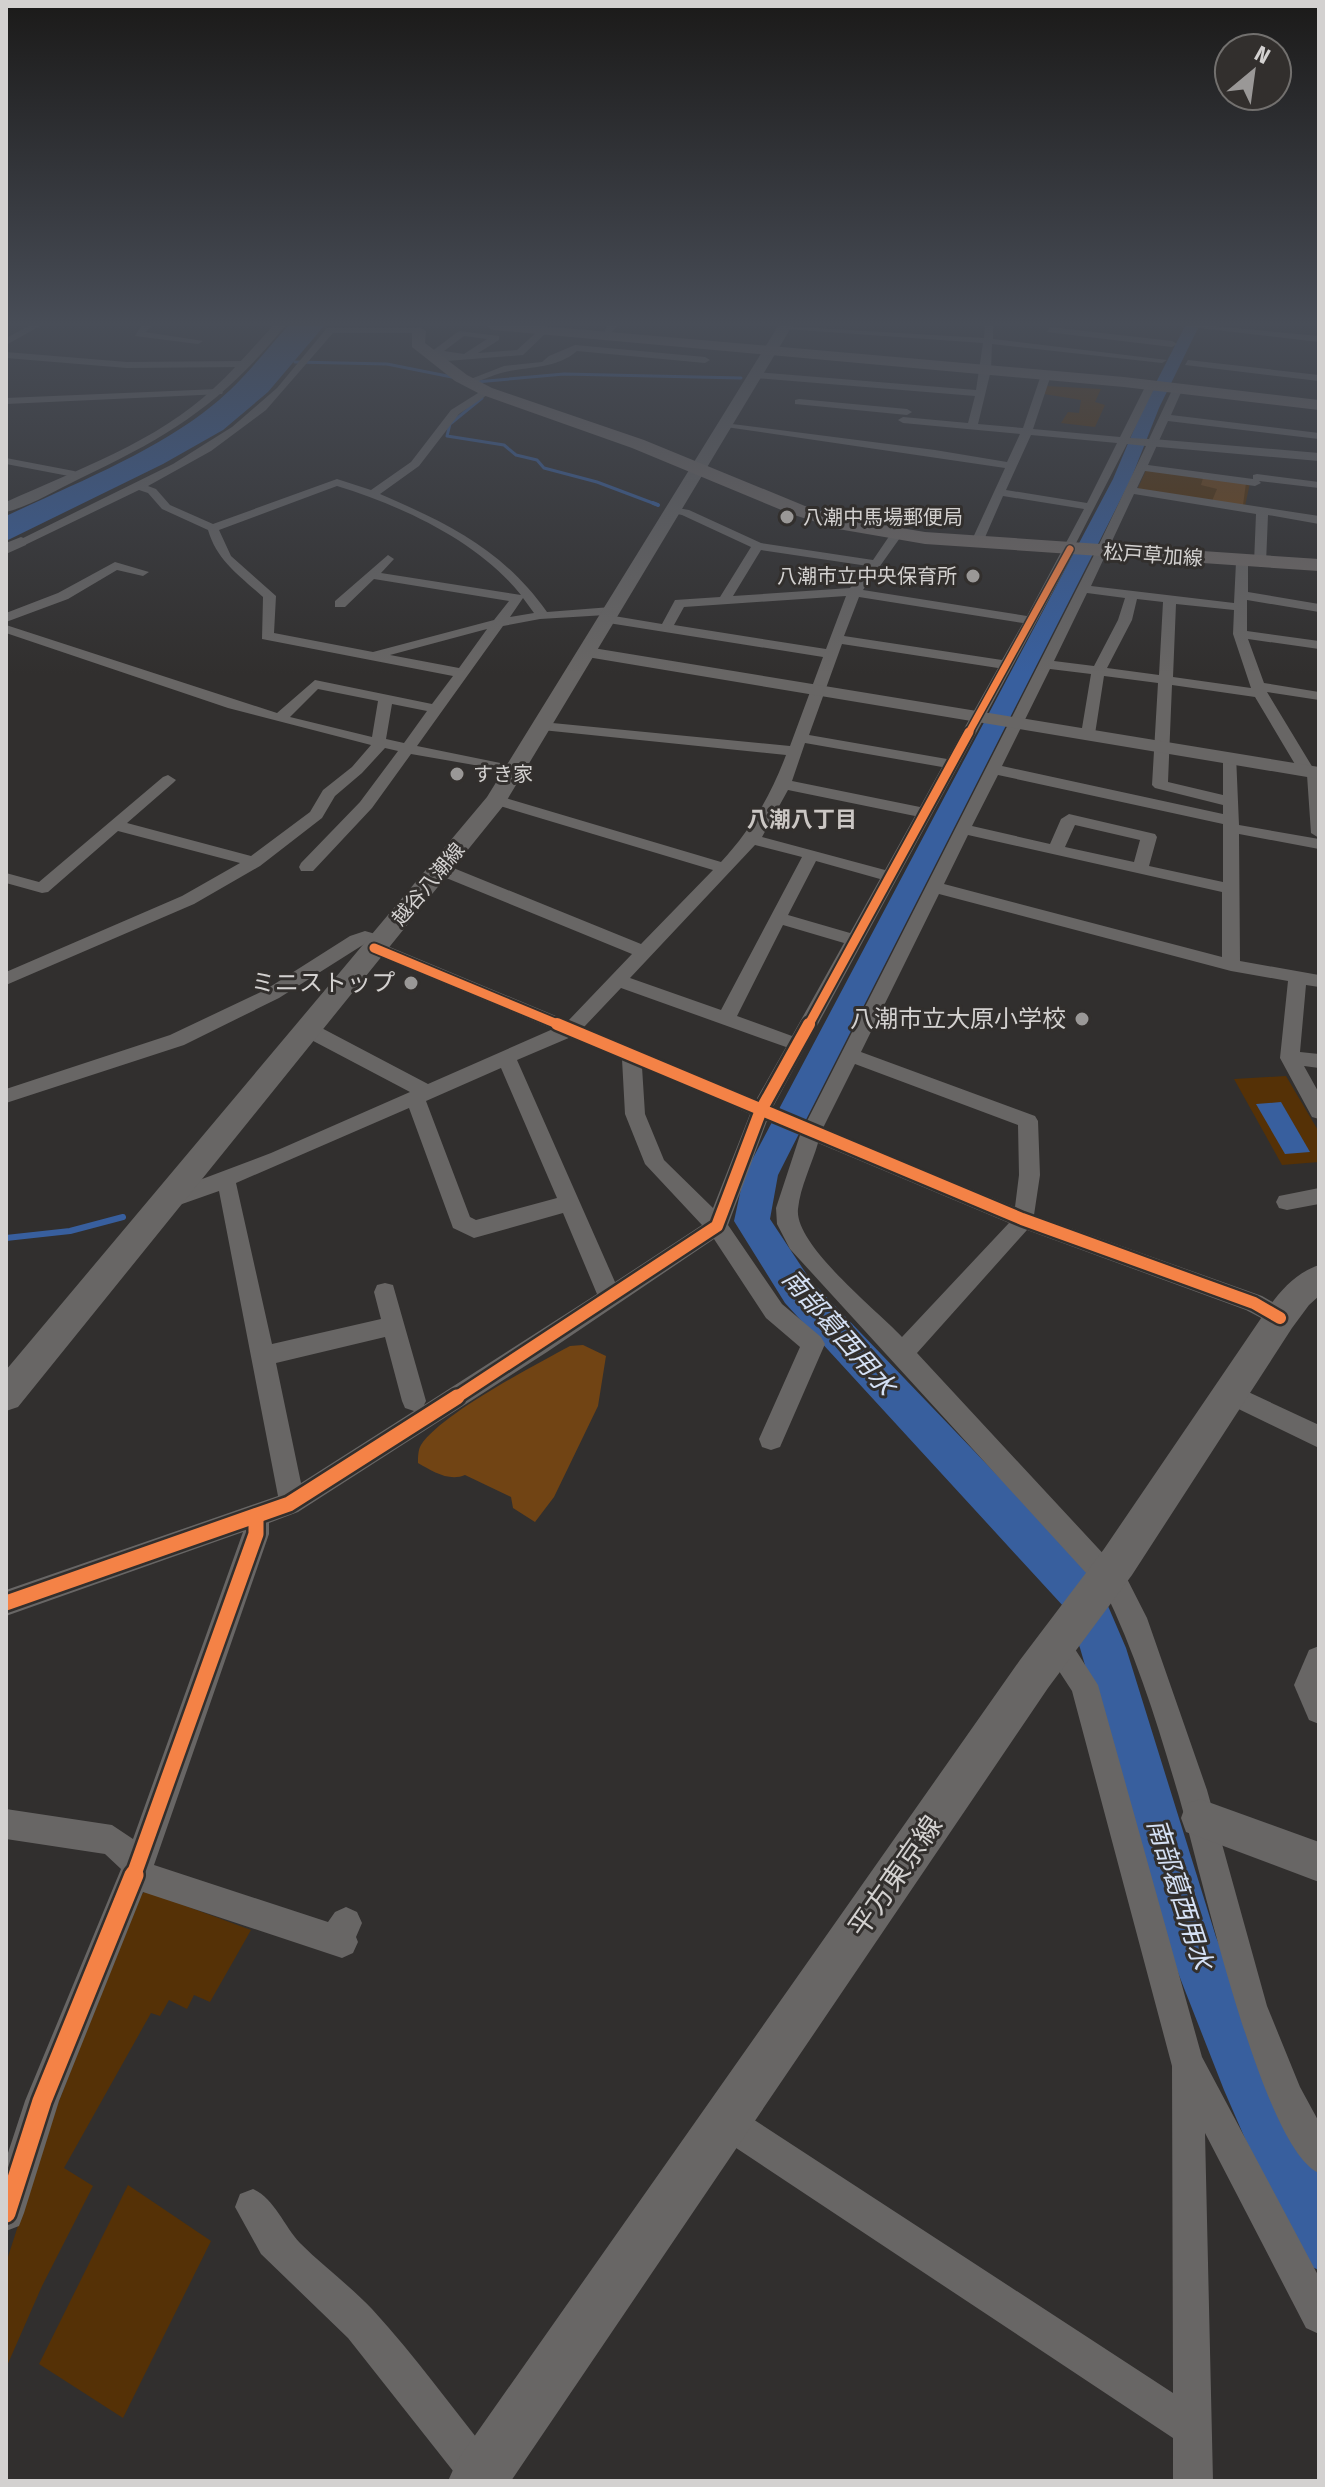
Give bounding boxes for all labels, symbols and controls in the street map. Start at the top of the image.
north arrow [1213,32,1293,112]
text: N [1250,40,1275,70]
place label: 八潮中馬場郵便局 [803,505,963,529]
marker: 八潮中馬場郵便局 [778,508,796,526]
street label: 松戸草加線 [1102,540,1204,570]
place label: 八潮市立中央保育所 [777,564,957,588]
marker: 八潮市立中央保育所 [964,567,982,585]
place label: すき家 [473,762,533,786]
marker: すき家 [448,765,466,783]
district label: 八潮八丁目 [747,806,857,833]
street label: 越谷八潮線 [387,838,469,930]
place label: ミニストップ [251,969,395,997]
marker: ミニストップ [402,974,420,992]
place label: 八潮市立大原小学校 [850,1005,1066,1033]
marker: 八潮市立大原小学校 [1073,1010,1091,1028]
water label: 南部葛西用水 [776,1263,903,1404]
street label: 平方東京線 [842,1809,949,1943]
water label: 南部葛西用水 [1141,1815,1219,1976]

